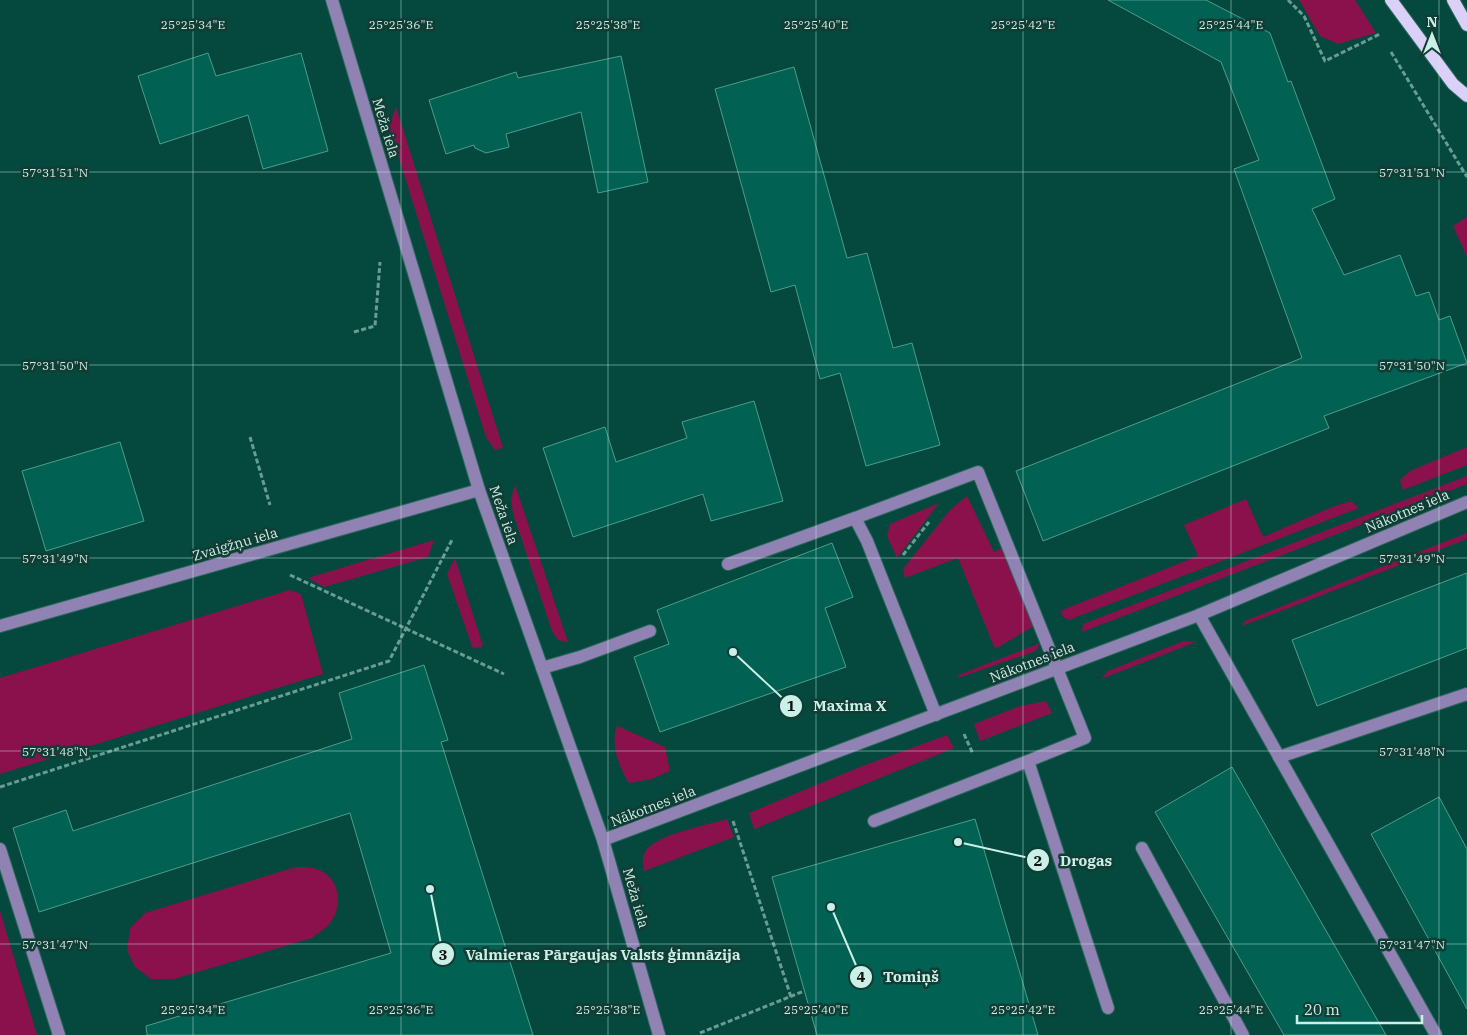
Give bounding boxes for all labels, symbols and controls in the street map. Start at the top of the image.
north arrow [1407,10,1457,60]
text: N [1426,13,1438,31]
text: 25°25'34"E [161,17,225,32]
text: 25°25'36"E [369,17,433,32]
text: 25°25'38"E [576,17,640,32]
text: 25°25'40"E [784,17,848,32]
text: 25°25'42"E [991,17,1055,32]
text: 25°25'44"E [1199,17,1263,32]
street label: Meža iela [368,96,404,160]
text: 57°31'51"N [22,165,88,180]
text: 57°31'51"N [1379,165,1445,180]
text: 57°31'50"N [22,358,88,373]
text: 57°31'50"N [1379,358,1445,373]
street label: Meža iela [485,483,523,547]
street label: Nākotnes iela [1362,485,1452,537]
street label: Zvaigžņu iela [190,523,280,565]
text: 57°31'49"N [22,551,88,566]
text: 57°31'49"N [1379,551,1445,566]
street label: Nākotnes iela [987,637,1077,686]
callout: Maxima X [778,691,896,721]
text: 1 [786,696,796,715]
text: Maxima X [813,696,887,715]
text: 57°31'48"N [22,744,88,759]
text: 57°31'48"N [1379,744,1445,759]
street label: Nākotnes iela [608,781,698,830]
callout: Drogas [1025,845,1122,875]
text: 2 [1033,851,1043,870]
text: Drogas [1060,851,1112,870]
street label: Meža iela [619,866,653,930]
text: 57°31'47"N [22,937,88,952]
text: 57°31'47"N [1379,937,1445,952]
callout: Valmieras Pārgaujas Valsts ģimnāzija [431,939,751,969]
text: 3 [438,945,448,964]
text: Valmieras Pārgaujas Valsts ģimnāzija [466,945,741,964]
callout: Tomiņš [848,962,949,992]
text: 4 [856,967,866,986]
text: Tomiņš [883,967,939,987]
scale bar [1297,992,1422,1024]
text: 20 m [1304,1000,1340,1019]
text: 25°25'34"E [161,1002,225,1017]
text: 25°25'36"E [369,1002,433,1017]
text: 25°25'38"E [576,1002,640,1017]
text: 25°25'40"E [784,1002,848,1017]
text: 25°25'42"E [991,1002,1055,1017]
text: 25°25'44"E [1199,1002,1263,1017]

